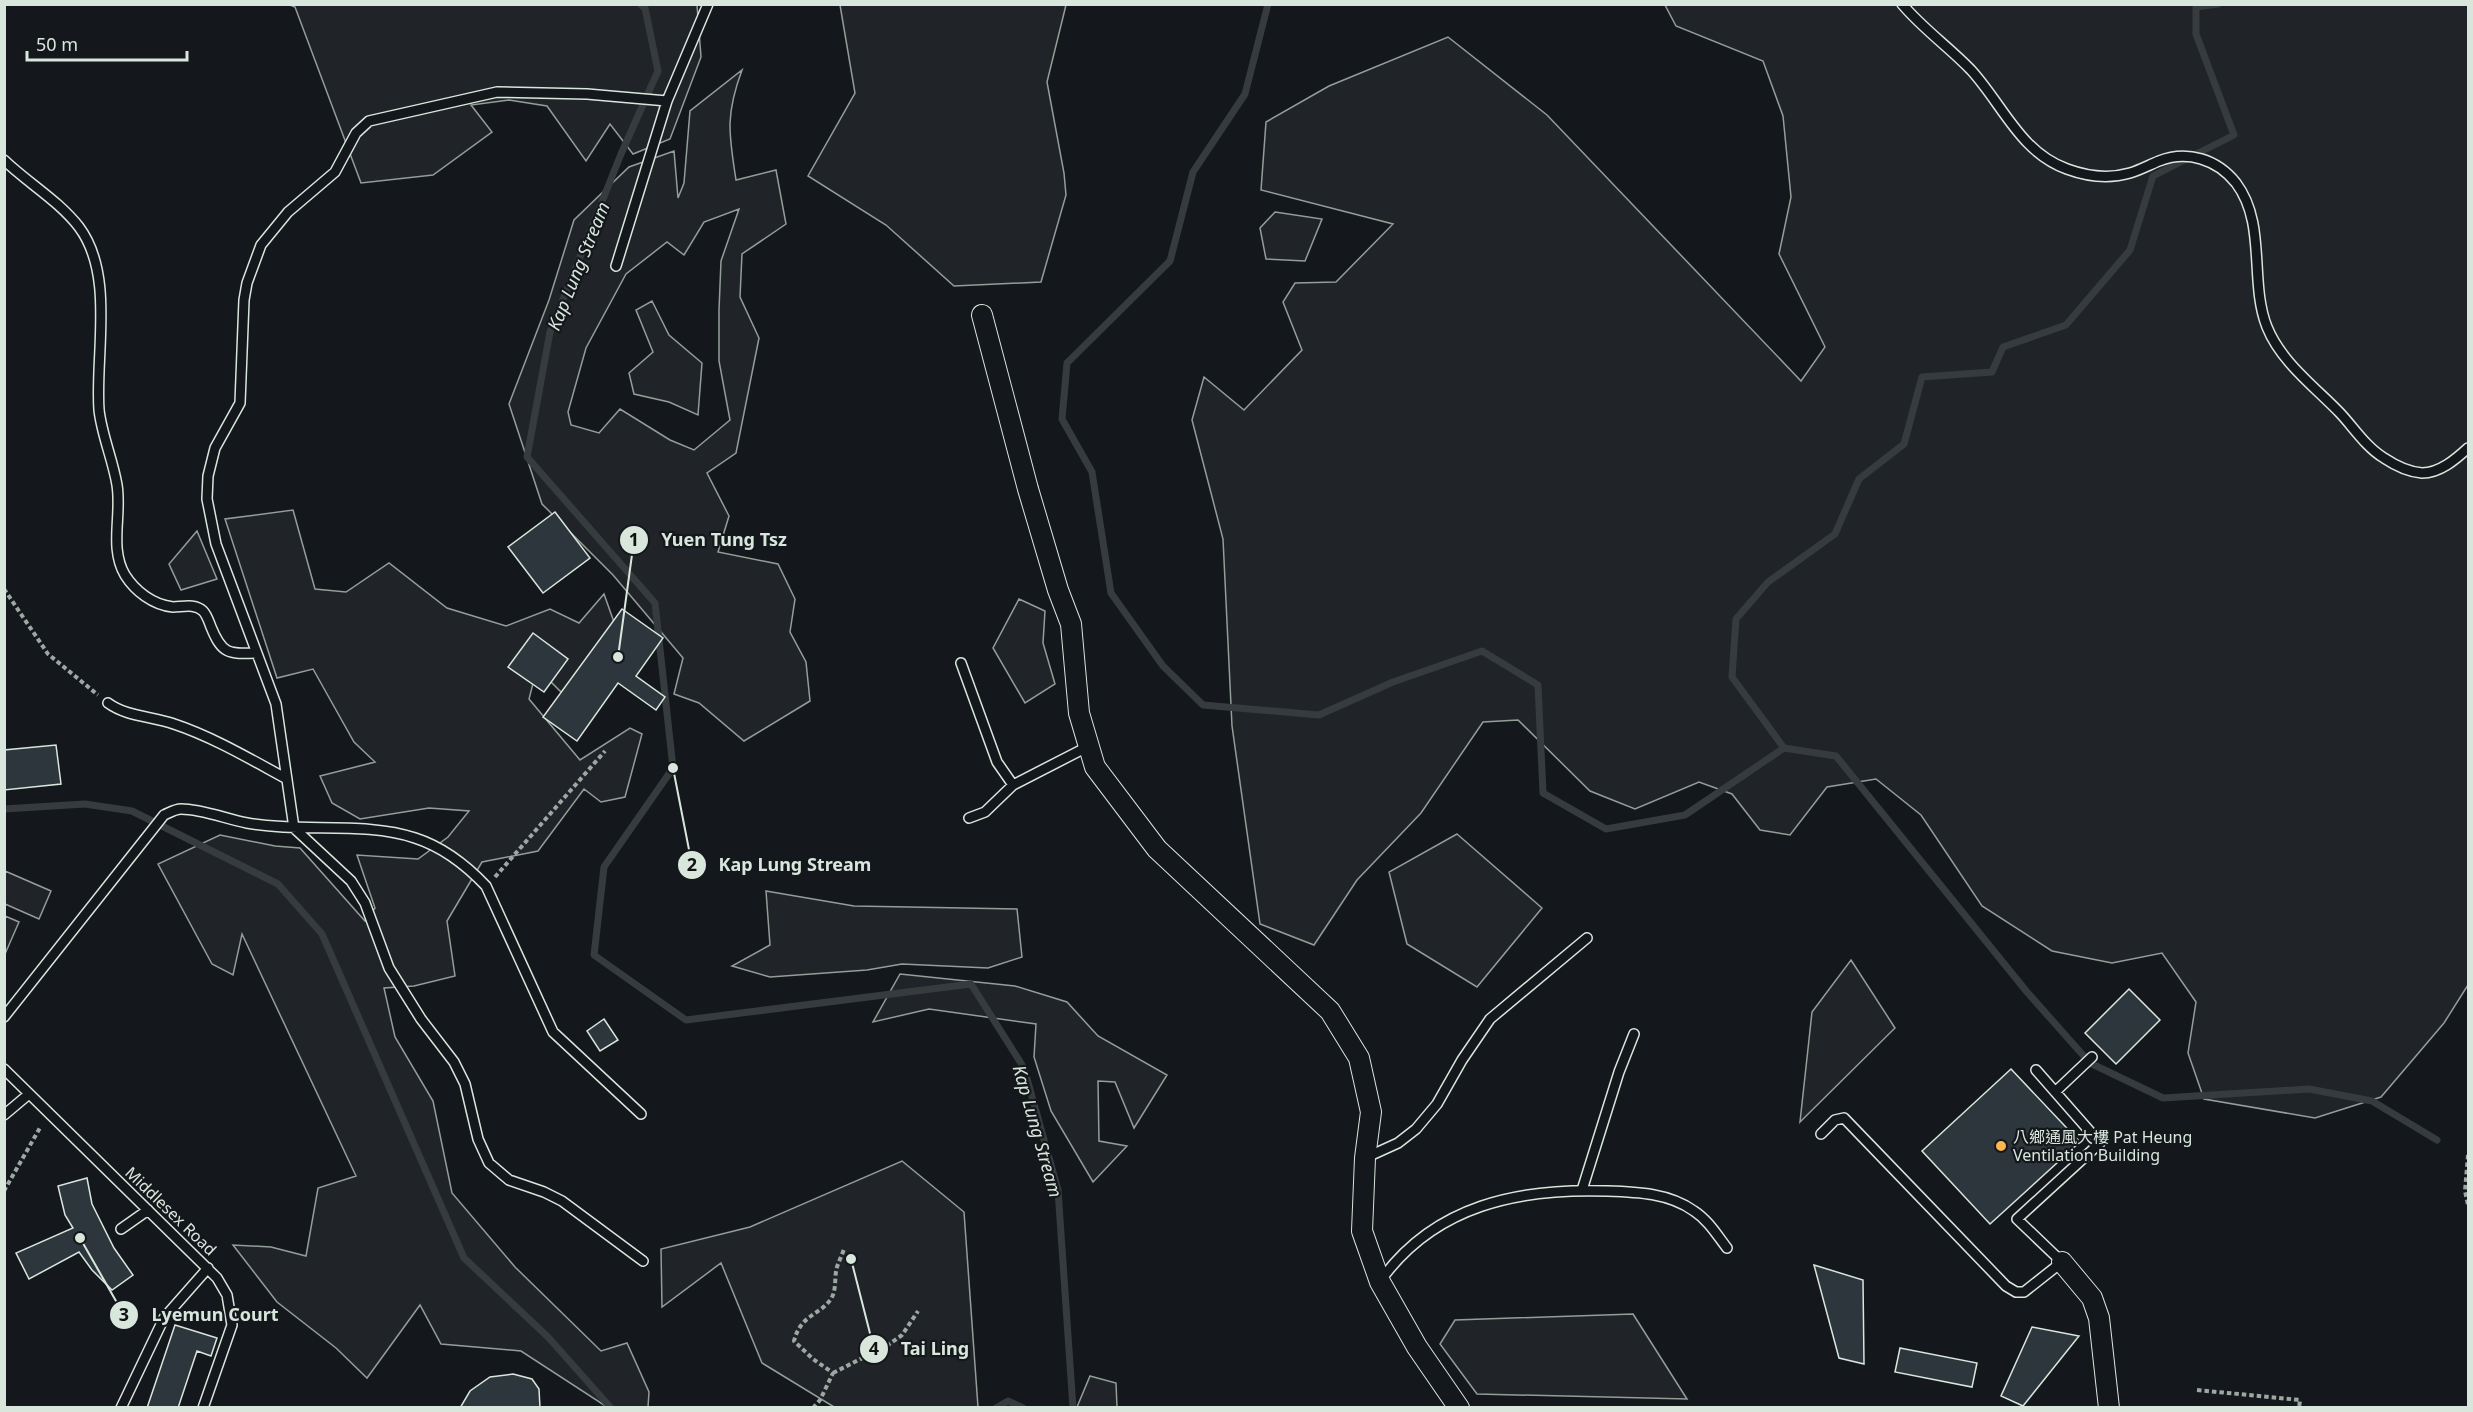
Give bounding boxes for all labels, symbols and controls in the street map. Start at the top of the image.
scale bar [27,24,188,62]
text: 50 m [36,32,78,56]
water label: Kap Lung Stream [541,198,615,334]
callout: Yuen Tung Tsz [619,522,799,558]
text: 1 [629,527,639,551]
text: Yuen Tung Tsz [661,527,787,551]
callout: Kap Lung Stream [677,847,884,883]
text: 2 [687,852,697,876]
text: Kap Lung Stream [719,852,871,876]
water label: Kap Lung Stream [1008,1062,1068,1200]
place label: 八鄉通風大樓 Pat Heung Ventilation Building [2013,1126,2192,1166]
marker: 八鄉通風大樓 Pat Heung Ventilation Building [1994,1139,2008,1153]
street label: Middlesex Road [121,1162,221,1260]
callout: Lyemun Court [109,1297,290,1333]
text: 3 [119,1302,129,1326]
text: Lyemun Court [151,1302,279,1326]
callout: Tai Ling [859,1331,982,1367]
text: 4 [869,1336,879,1360]
text: Tai Ling [901,1336,969,1360]

